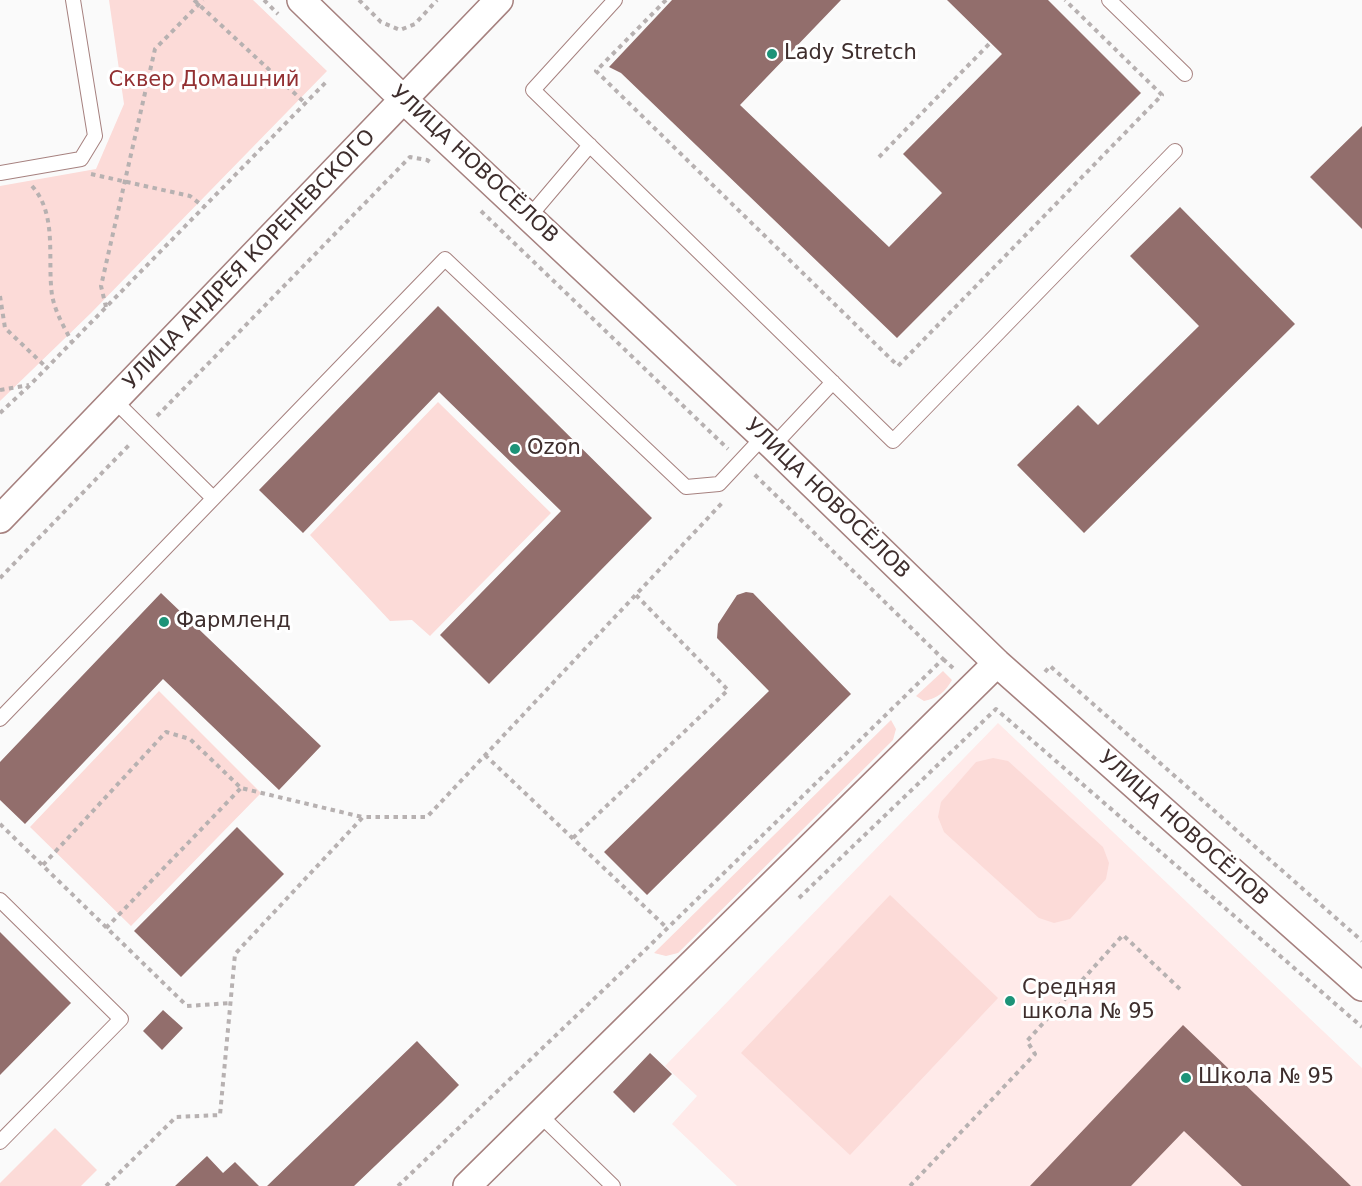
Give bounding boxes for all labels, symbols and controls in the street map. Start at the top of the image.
place label: Lady Stretch [784,41,917,67]
marker: Lady Stretch [765,47,779,61]
park label: Сквер Домашний [109,68,299,94]
street label: УЛИЦА НОВОСЁЛОВ [385,81,563,249]
street label: УЛИЦА АНДРЕЯ КОРЕНЕВСКОГО [119,125,381,395]
street label: УЛИЦА НОВОСЁЛОВ [739,414,915,584]
place label: Ozon [527,436,581,462]
marker: Ozon [508,442,522,456]
place label: Фармленд [176,609,291,635]
marker: Фармленд [157,615,171,629]
street label: УЛИЦА НОВОСЁЛОВ [1093,746,1273,912]
place label: Средняя школа № 95 [1022,976,1155,1026]
marker: Средняя школа № 95 [1003,994,1017,1008]
place label: Школа № 95 [1198,1065,1334,1091]
marker: Школа № 95 [1179,1071,1193,1085]

